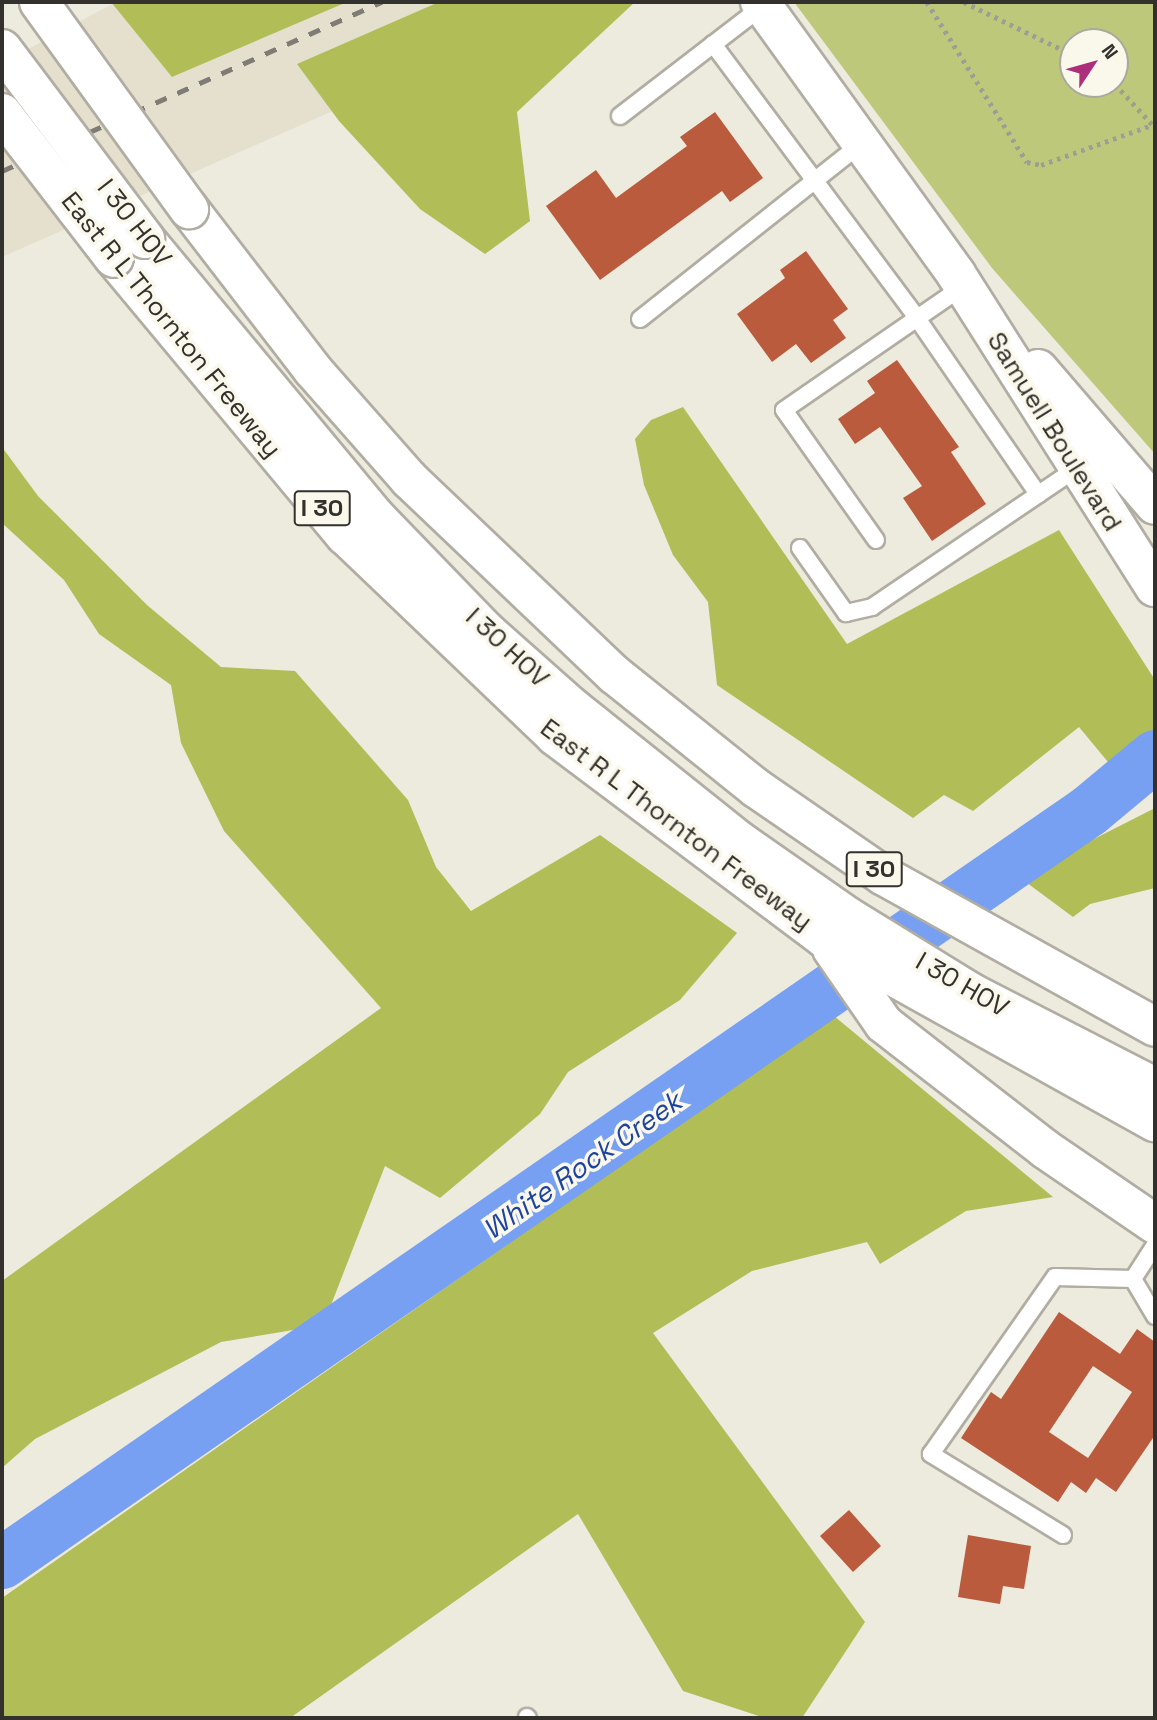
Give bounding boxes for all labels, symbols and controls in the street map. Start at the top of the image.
north arrow [1059,28,1129,98]
text: N [1096,39,1124,64]
street label: I 30 HOV [90,173,178,273]
street label: East R L Thornton Freeway [54,186,288,464]
street label: Samuell Boulevard [980,327,1128,537]
road number: I 30 [292,488,352,528]
street label: I 30 HOV [459,602,555,694]
street label: East R L Thornton Freeway [533,712,819,938]
road number: I 30 [844,848,904,890]
street label: I 30 HOV [910,946,1014,1024]
water label: White Rock Creek [476,1084,688,1246]

